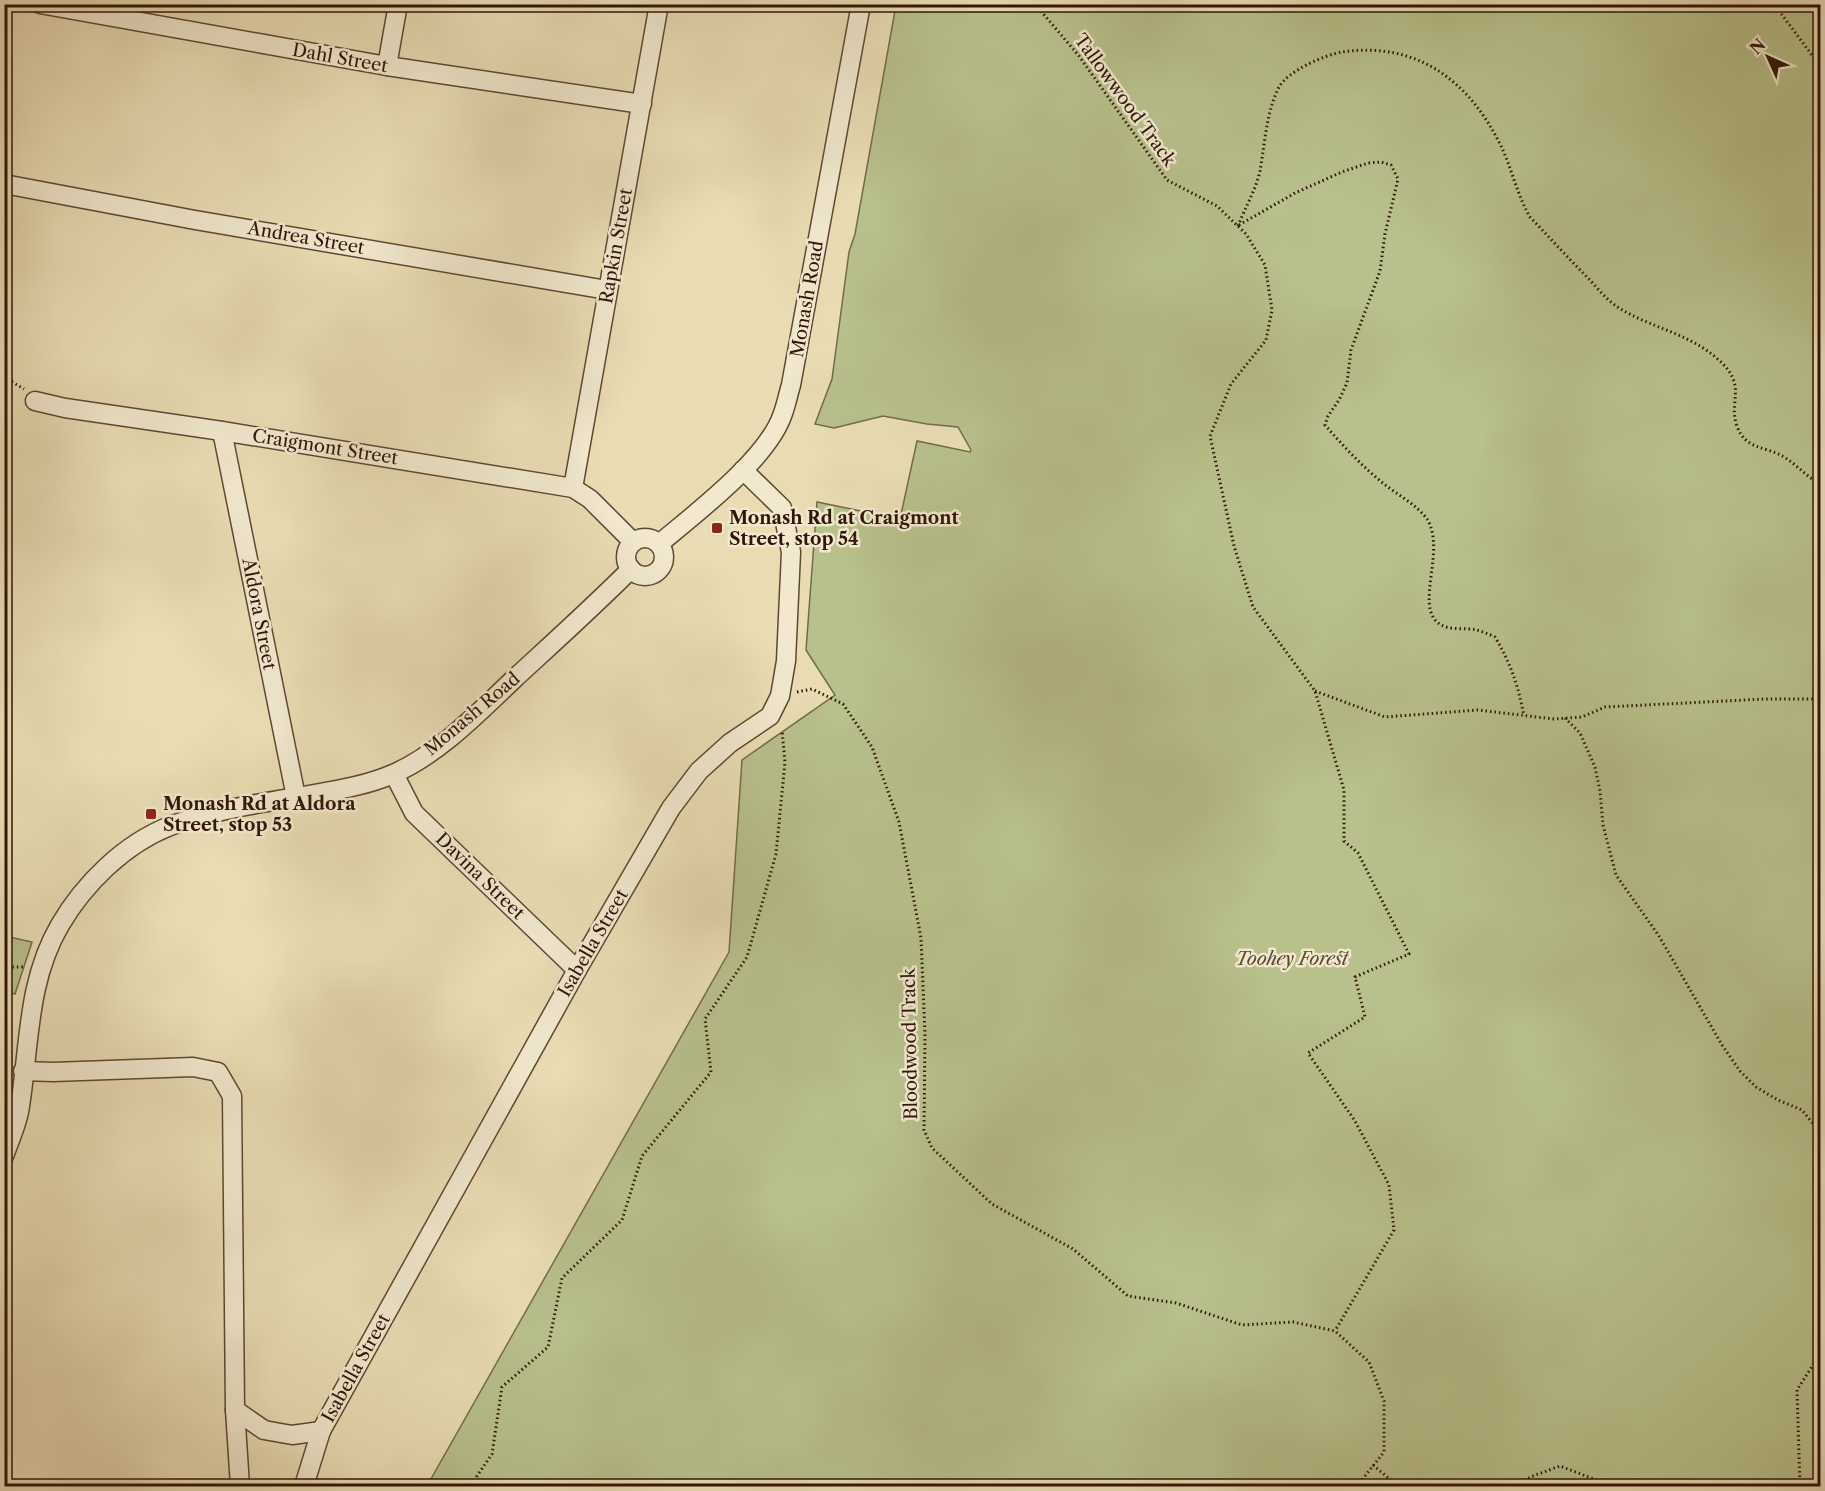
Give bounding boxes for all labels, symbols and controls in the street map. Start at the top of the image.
north arrow [1738,27,1798,87]
street label: Tallowwood Track [1070,29,1181,172]
text: N [1745,34,1769,58]
street label: Dahl Street [291,39,390,77]
street label: Rapkin Street [595,186,637,305]
street label: Andrea Street [245,217,367,259]
street label: Monash Road [786,239,828,359]
street label: Craigmont Street [251,425,400,469]
place label: Monash Rd at Craigmont Street, stop 54 [729,507,960,550]
marker: Monash Rd at Craigmont Street, stop 54 [710,521,724,535]
street label: Aldora Street [237,555,281,672]
street label: Monash Road [420,668,524,760]
place label: Monash Rd at Aldora Street, stop 53 [163,793,356,836]
marker: Monash Rd at Aldora Street, stop 53 [144,807,158,821]
street label: Davina Street [431,828,530,924]
street label: Isabella Street [553,885,633,1001]
park label: Toohey Forest [1236,948,1350,970]
street label: Bloodwood Track [898,966,922,1120]
street label: Isabella Street [317,1309,395,1426]

